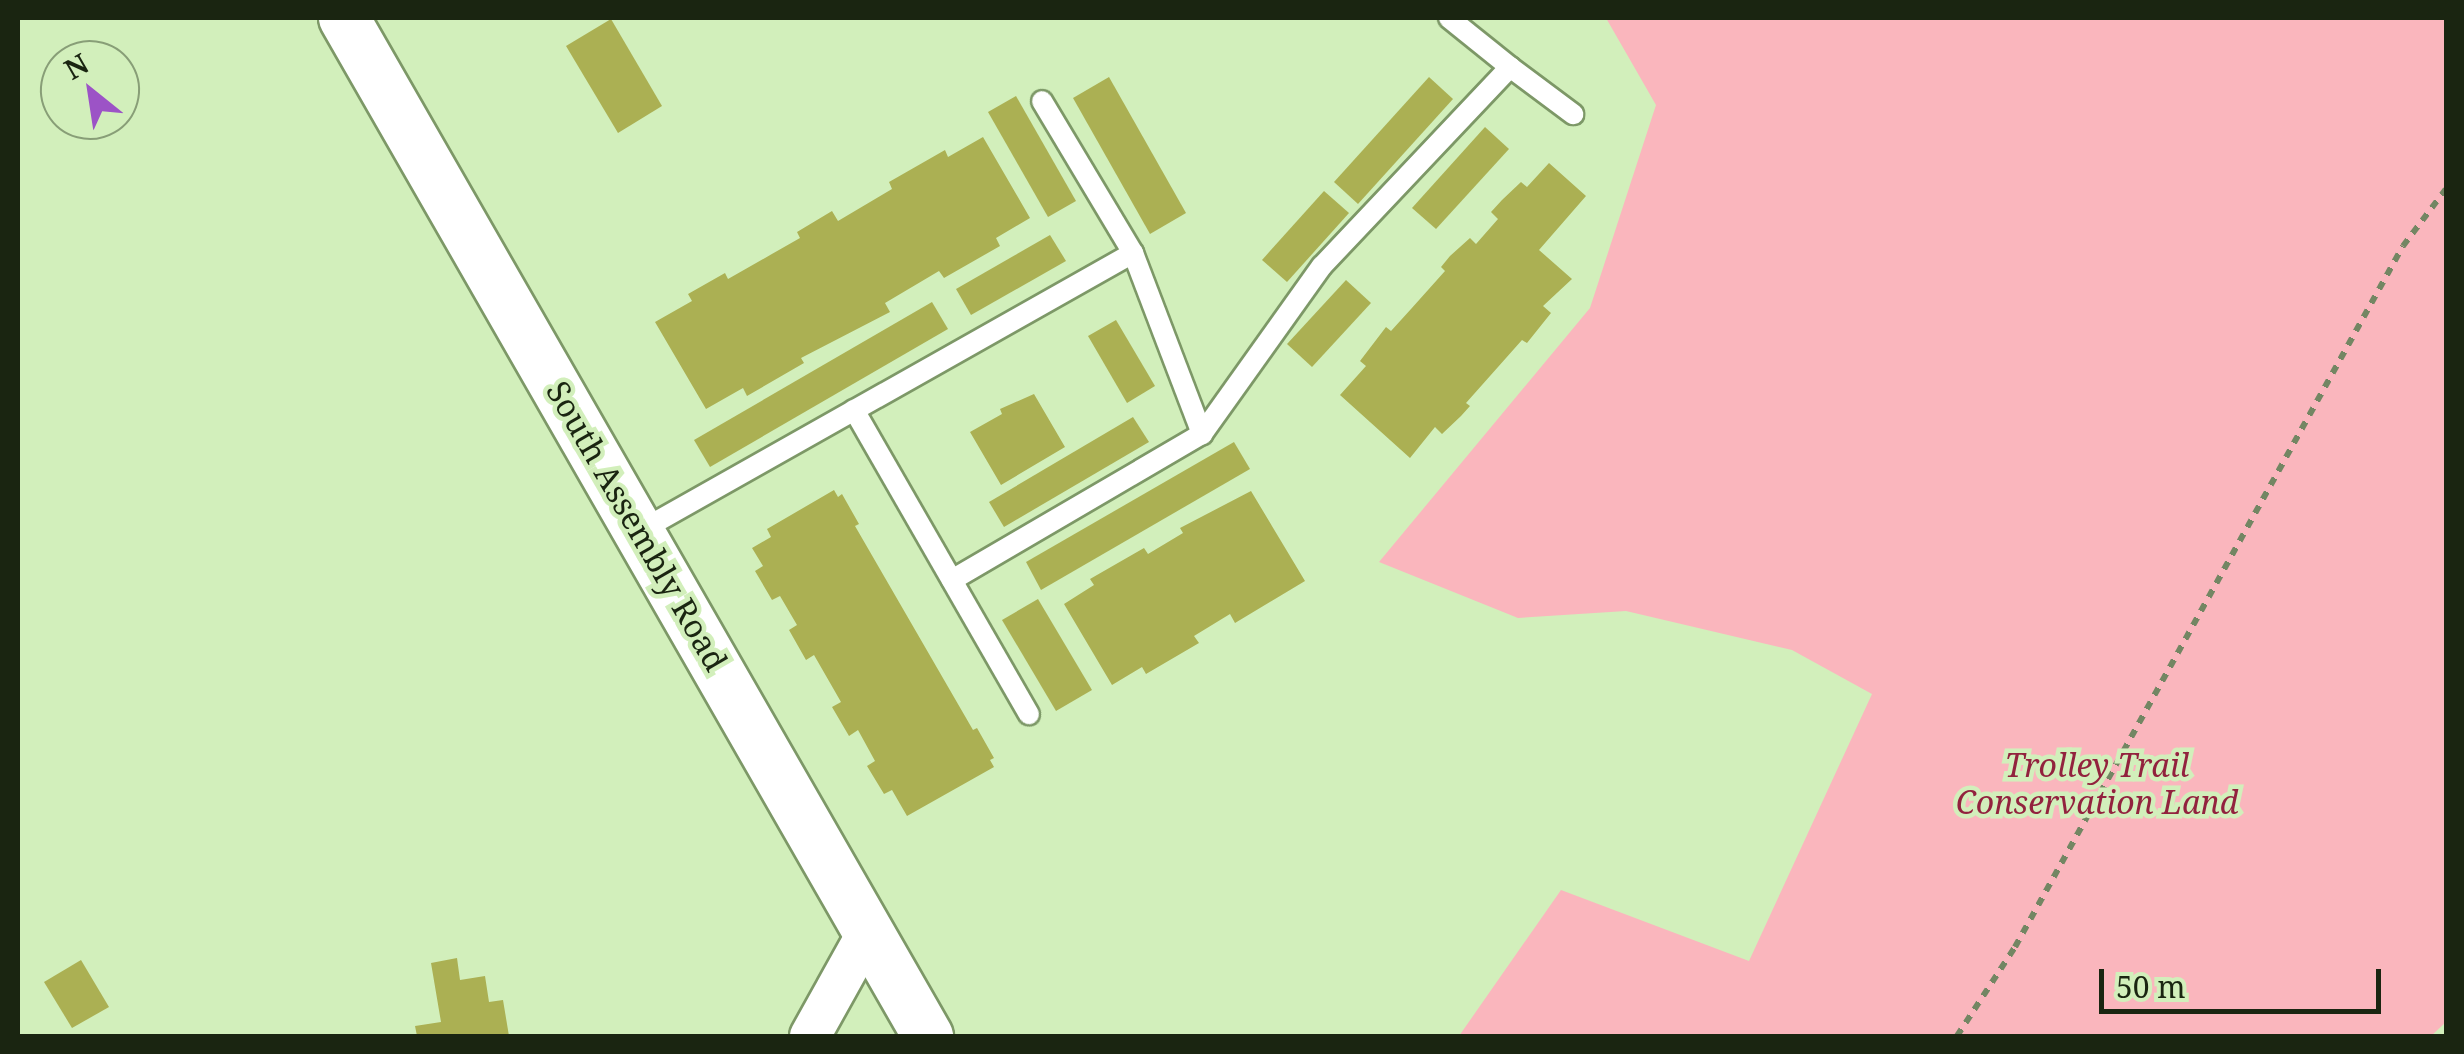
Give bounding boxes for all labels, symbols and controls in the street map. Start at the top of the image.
north arrow [40,40,140,140]
text: N [57,44,95,88]
street label: South Assembly Road [538,374,736,678]
park label: Trolley Trail Conservation Land [1956,747,2238,822]
scale bar [2104,949,2386,1011]
text: 50 m [2116,966,2186,1007]

